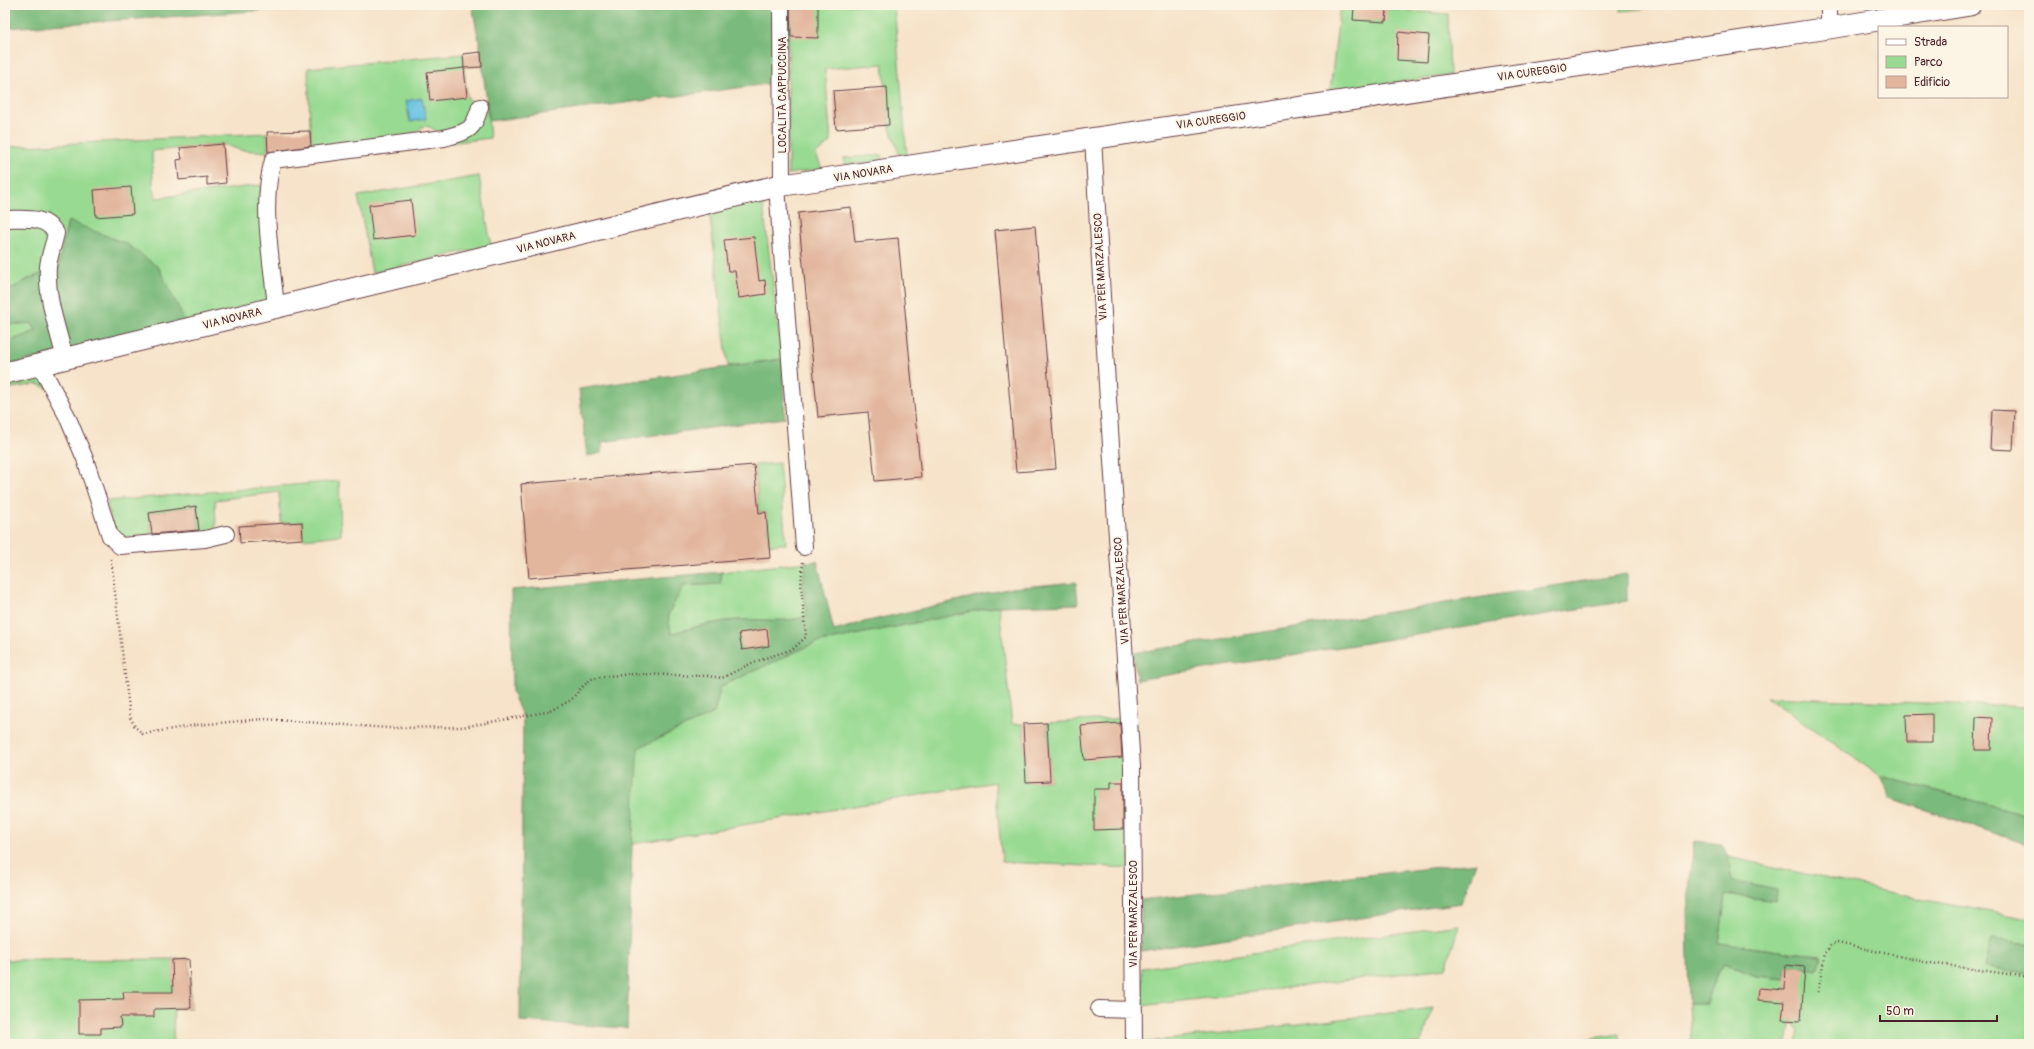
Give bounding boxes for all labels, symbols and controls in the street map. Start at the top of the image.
legend [1878,26,2008,98]
text: Strada [1914,35,1948,50]
street label: LOCALITÀ CAPPUCCINA [776,37,789,153]
text: Parco [1914,55,1943,70]
street label: VIA CUREGGIO [1496,61,1568,84]
text: Edificio [1914,75,1950,90]
street label: VIA CUREGGIO [1175,109,1247,132]
street label: VIA NOVARA [832,162,894,185]
street label: VIA PER MARZALESCO [1091,213,1110,321]
street label: VIA NOVARA [515,229,577,256]
street label: VIA NOVARA [201,305,263,332]
street label: VIA PER MARZALESCO [1111,537,1132,645]
street label: VIA PER MARZALESCO [1127,860,1140,968]
scale bar [1880,997,1997,1023]
text: 50 m [1886,1004,1914,1019]

